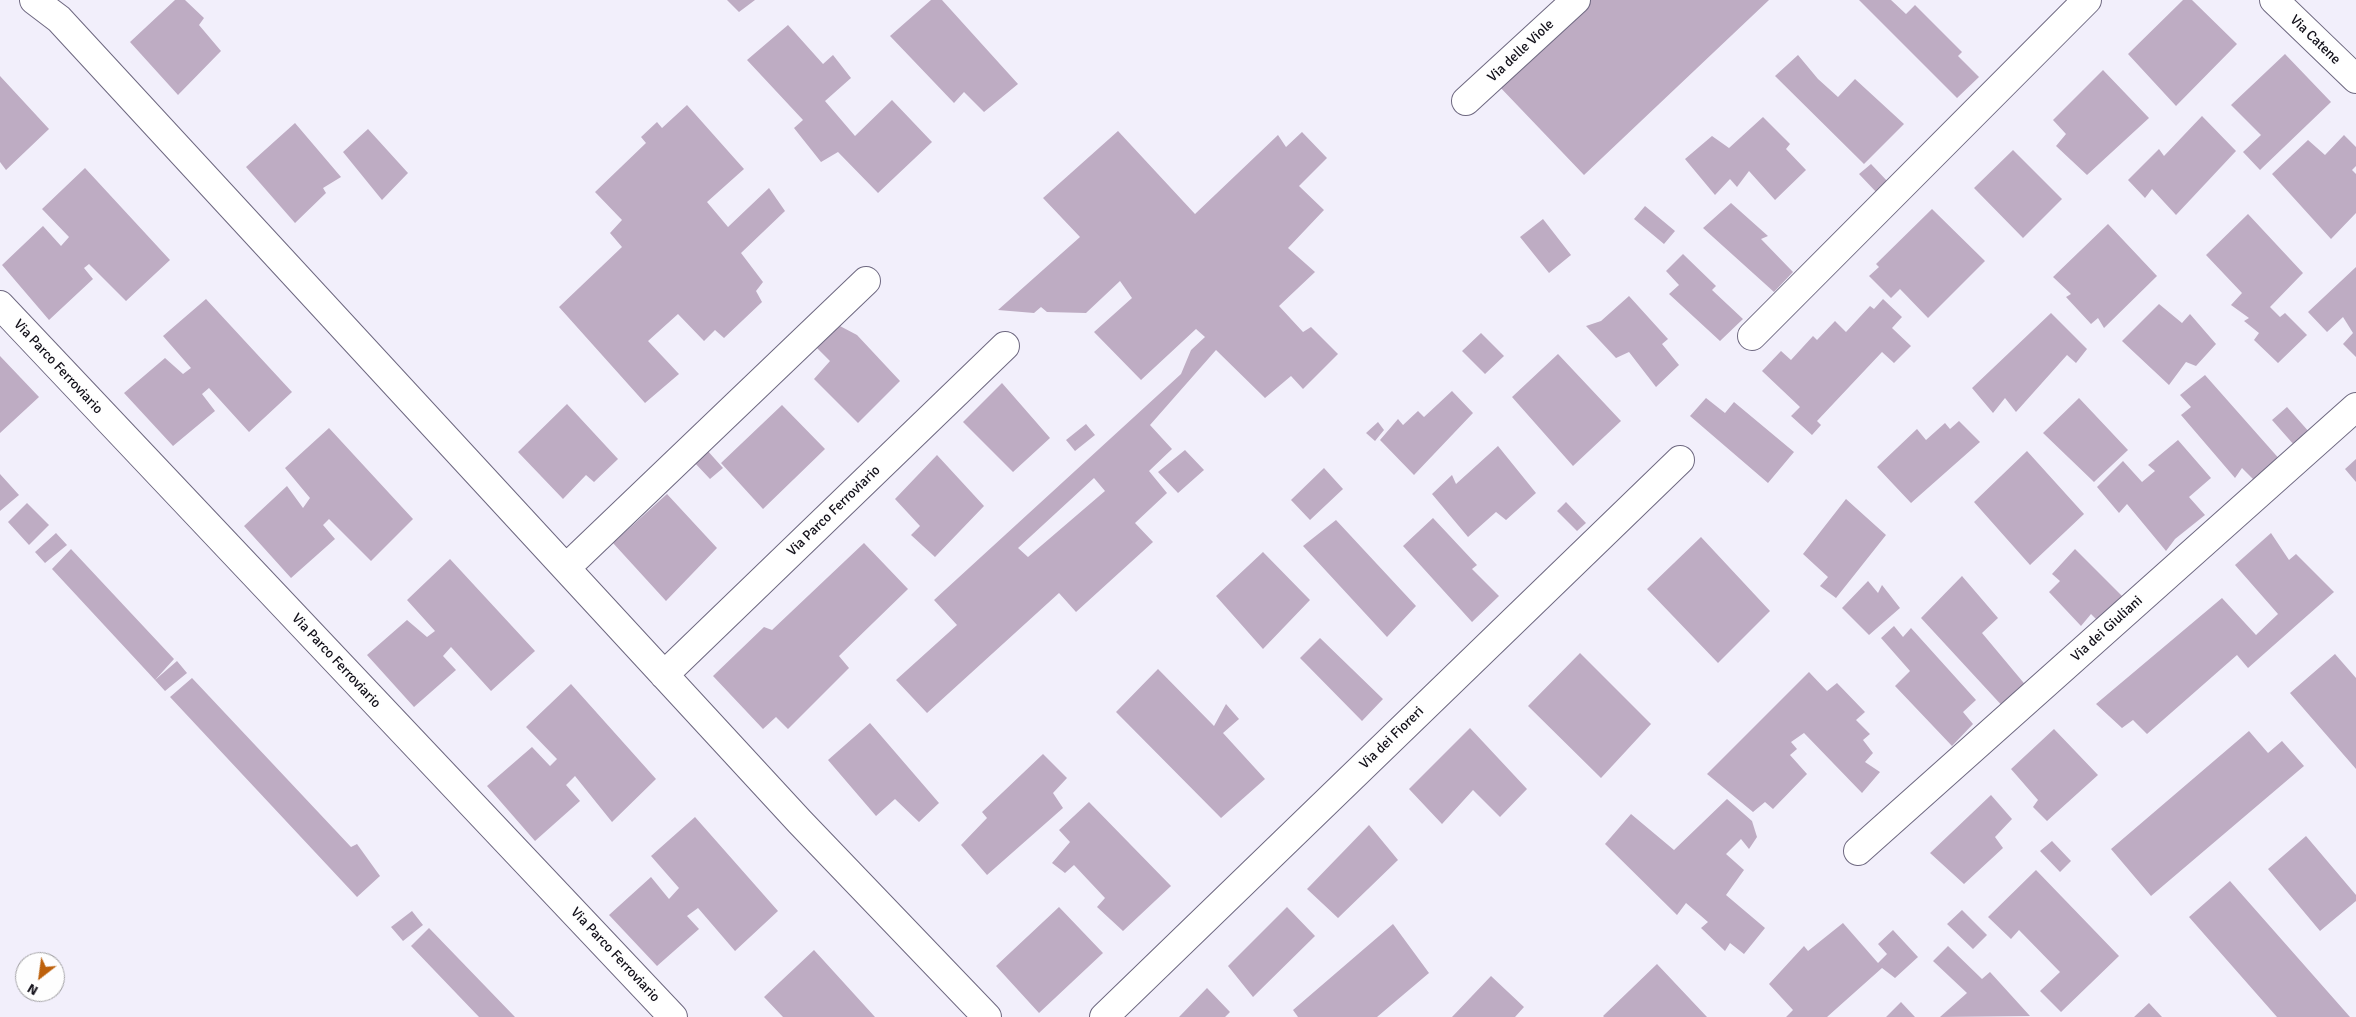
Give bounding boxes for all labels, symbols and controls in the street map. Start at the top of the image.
street label: Via Catene [2286,12,2344,68]
street label: Via delle Viole [1484,16,1558,86]
street label: Via Parco Ferroviario [10,316,106,418]
street label: Via Parco Ferroviario [784,462,884,560]
street label: Via dei Giuliani [2068,593,2146,665]
street label: Via Parco Ferroviario [288,610,384,712]
street label: Via dei Fioreri [1356,703,1428,773]
street label: Via Parco Ferroviario [567,904,663,1006]
north arrow [15,952,65,1002]
text: N [24,980,41,999]

